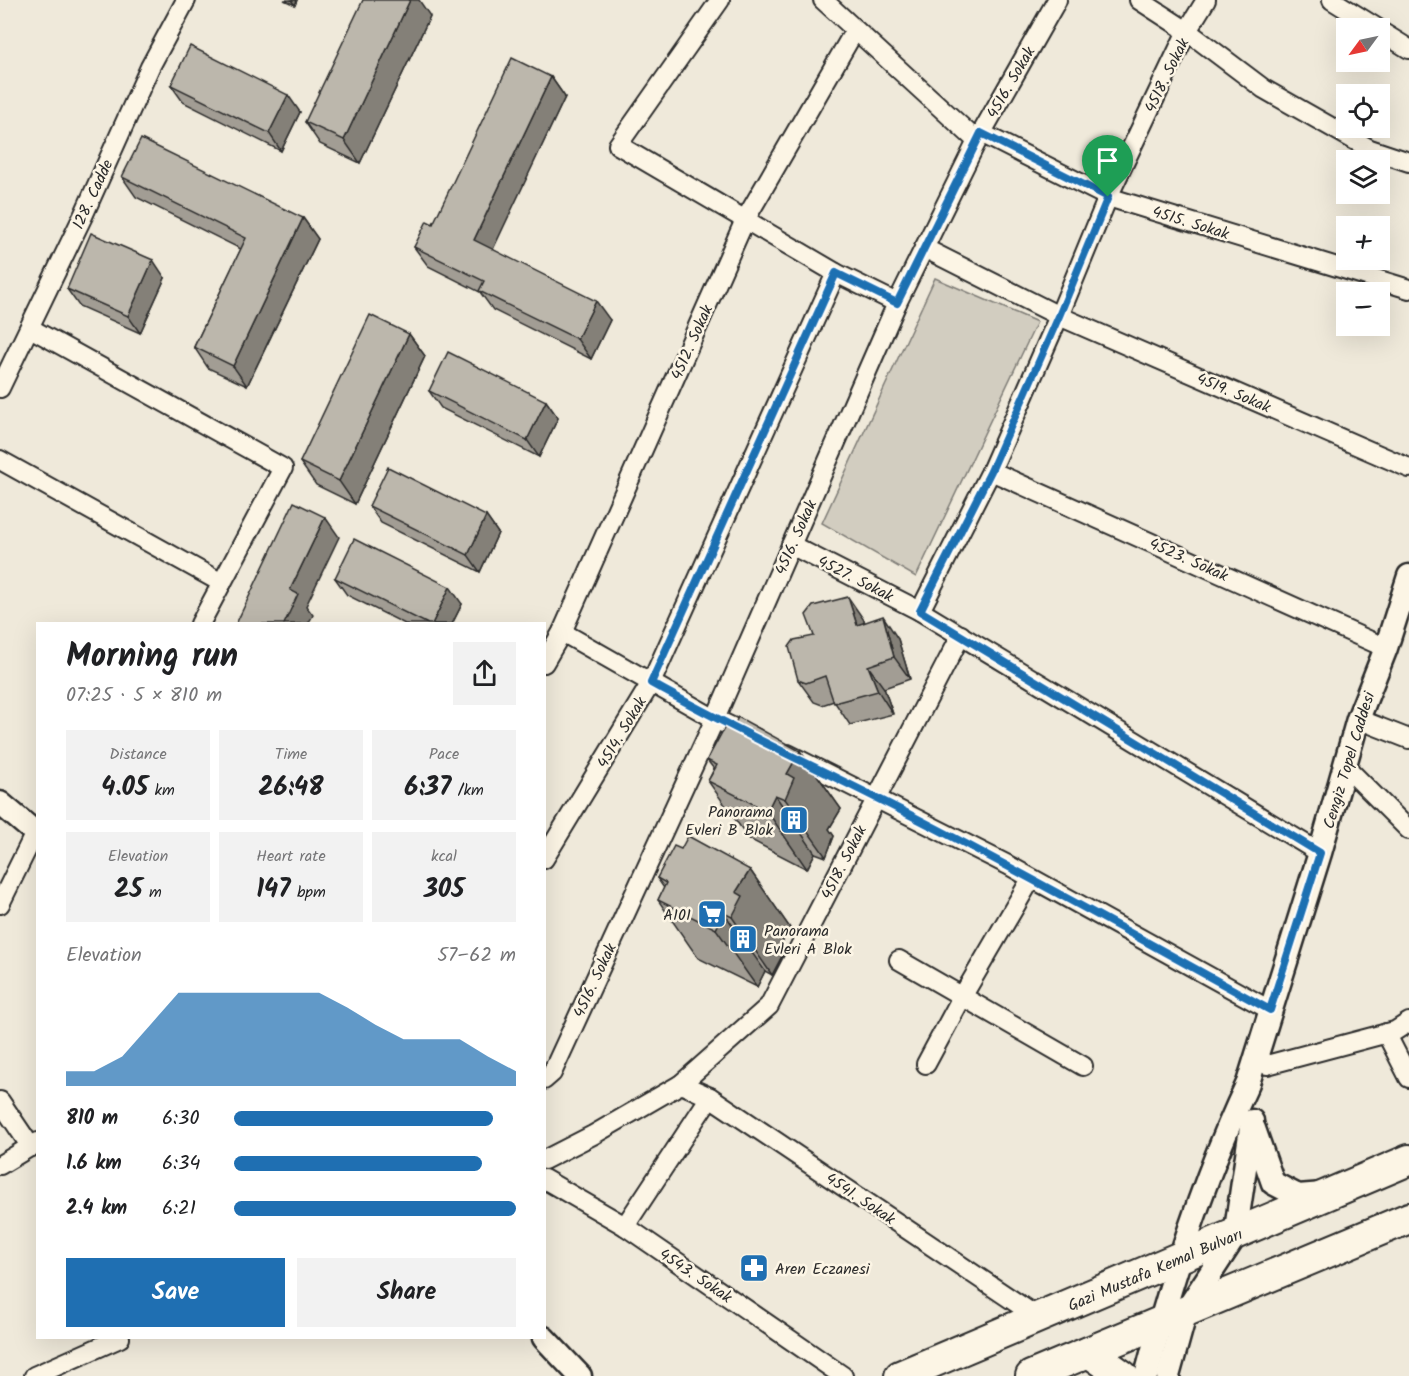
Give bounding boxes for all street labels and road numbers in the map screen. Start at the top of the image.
street label: 4518. Sokak [1138,34,1196,117]
street label: 4516. Sokak [981,42,1042,124]
street label: 128. Cadde [66,156,120,234]
street label: 4515. Sokak [1149,200,1233,247]
street label: 4512. Sokak [665,300,720,384]
street label: 4519. Sokak [1192,366,1275,420]
street label: 4516. Sokak [769,496,824,579]
street label: 4523. Sokak [1145,532,1232,589]
street label: 4527. Sokak [813,549,898,609]
street label: Cengiz Topel Caddesi [1317,688,1383,832]
street label: 4514. Sokak [591,692,654,773]
street label: 4518. Sokak [815,821,874,904]
street label: 4516. Sokak [567,939,624,1022]
street label: 4541. Sokak [820,1167,901,1232]
street label: Gazi Mustafa Kemal Bulvarı [1064,1222,1247,1319]
street label: 4543. Sokak [653,1242,737,1310]

